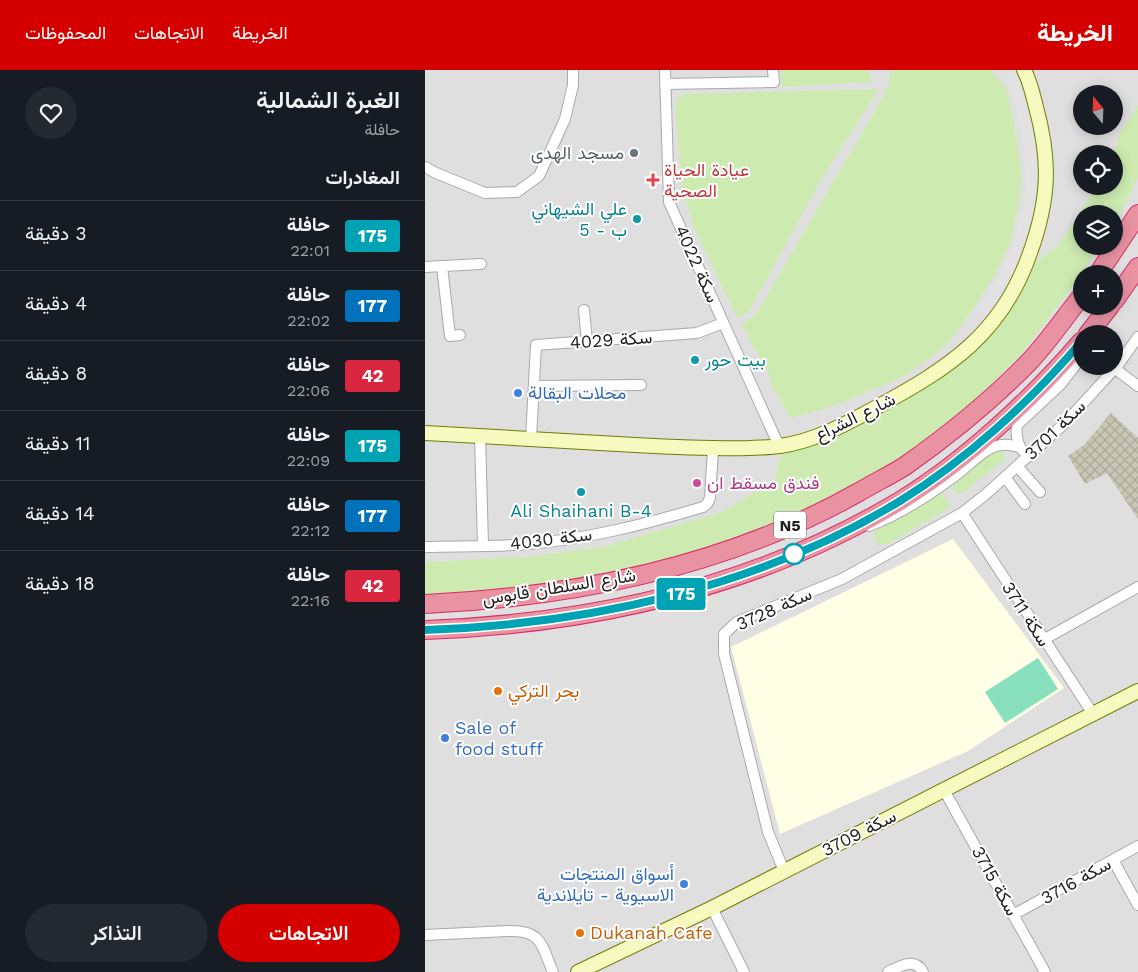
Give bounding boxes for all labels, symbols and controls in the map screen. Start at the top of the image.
text: الخريطة [1037,19,1113,47]
text: المحفوظات [25,22,106,43]
text: الاتجاهات [134,22,204,43]
text: الخريطة [232,22,288,43]
north arrow [1073,85,1123,135]
map controls [1073,85,1123,375]
text: الغبرة الشمالية [256,86,400,114]
button: heart [25,87,77,139]
text: حافلة [364,120,400,139]
place label: مسجد الهدى [531,142,624,164]
button: locate [1073,145,1123,195]
marker: مسجد الهدى [628,147,640,159]
place label: عيادة الحياة الصحية [664,159,749,201]
text: المغادرات [325,166,400,189]
marker: عيادة الحياة الصحية [646,173,660,187]
place label: علي الشيهاني ب - 5 [532,198,627,240]
button: layers [1073,205,1123,255]
text: حافلة [287,213,330,236]
marker: علي الشيهاني ب - 5 [631,213,643,225]
text: 3 دقيقة [25,222,87,245]
street label: سكة 4022 [671,222,724,306]
text: 175 [358,225,387,246]
text: 22:01 [290,241,330,260]
button: + [1073,265,1123,315]
text: حافلة [287,283,330,306]
text: 4 دقيقة [25,292,87,315]
text: 177 [358,295,387,316]
text: 22:02 [287,311,330,330]
button: − [1073,325,1123,375]
street label: سكة 4029 [569,326,653,353]
place label: بيت حور [704,349,766,371]
text: حافلة [287,353,330,376]
marker: بيت حور [689,354,701,366]
text: 8 دقيقة [25,362,87,385]
text: 42 [361,365,384,386]
text: 22:06 [287,381,330,400]
place label: محلات البقالة [528,382,626,403]
marker: محلات البقالة [512,387,524,399]
street label: شارع الشراع [811,388,899,447]
street label: سكة 3701 [1020,395,1090,464]
text: حافلة [287,423,330,446]
text: 11 دقيقة [25,432,90,455]
text: 175 [358,435,387,456]
text: 22:09 [287,451,330,470]
place label: فندق مسقط ان [707,472,819,493]
marker: فندق مسقط ان [691,477,703,489]
marker: Ali Shaihani B-4 [575,486,587,498]
text: حافلة [287,493,330,516]
place label: Ali Shaihani B-4 [510,500,652,521]
text: 14 دقيقة [25,502,95,525]
text: 177 [358,505,387,526]
road number: N5 [774,512,806,538]
text: 22:12 [291,521,330,540]
street label: سكة 4030 [509,523,593,554]
unlabelled marker [783,543,805,565]
text: حافلة [287,563,330,586]
street label: شارع السلطان قابوس [481,564,638,611]
text: 18 دقيقة [25,572,95,595]
text: 42 [361,575,384,596]
street label: سكة 3711 [998,577,1055,650]
line badge: 175 [652,578,710,610]
text: 175 [667,583,695,604]
street label: سكة 3728 [733,583,815,634]
text: 22:16 [291,591,330,610]
place label: بحر التركي [508,680,579,706]
marker: بحر التركي [492,685,504,697]
place label: Sale of food stuff [455,717,543,759]
marker: Sale of food stuff [439,732,451,744]
street label: سكة 3709 [818,805,899,860]
street label: سكة 3715 [968,842,1023,919]
street label: سكة 3716 [1037,853,1114,908]
place label: أسواق المنتجات الاسيوية - تايلاندية [537,863,674,906]
marker: أسواق المنتجات الاسيوية - تايلاندية [678,878,690,890]
button: التذاكر [25,904,208,962]
button: الاتجاهات [218,904,400,962]
place label: Dukanah Cafe [590,922,713,943]
marker: Dukanah Cafe [574,927,586,939]

